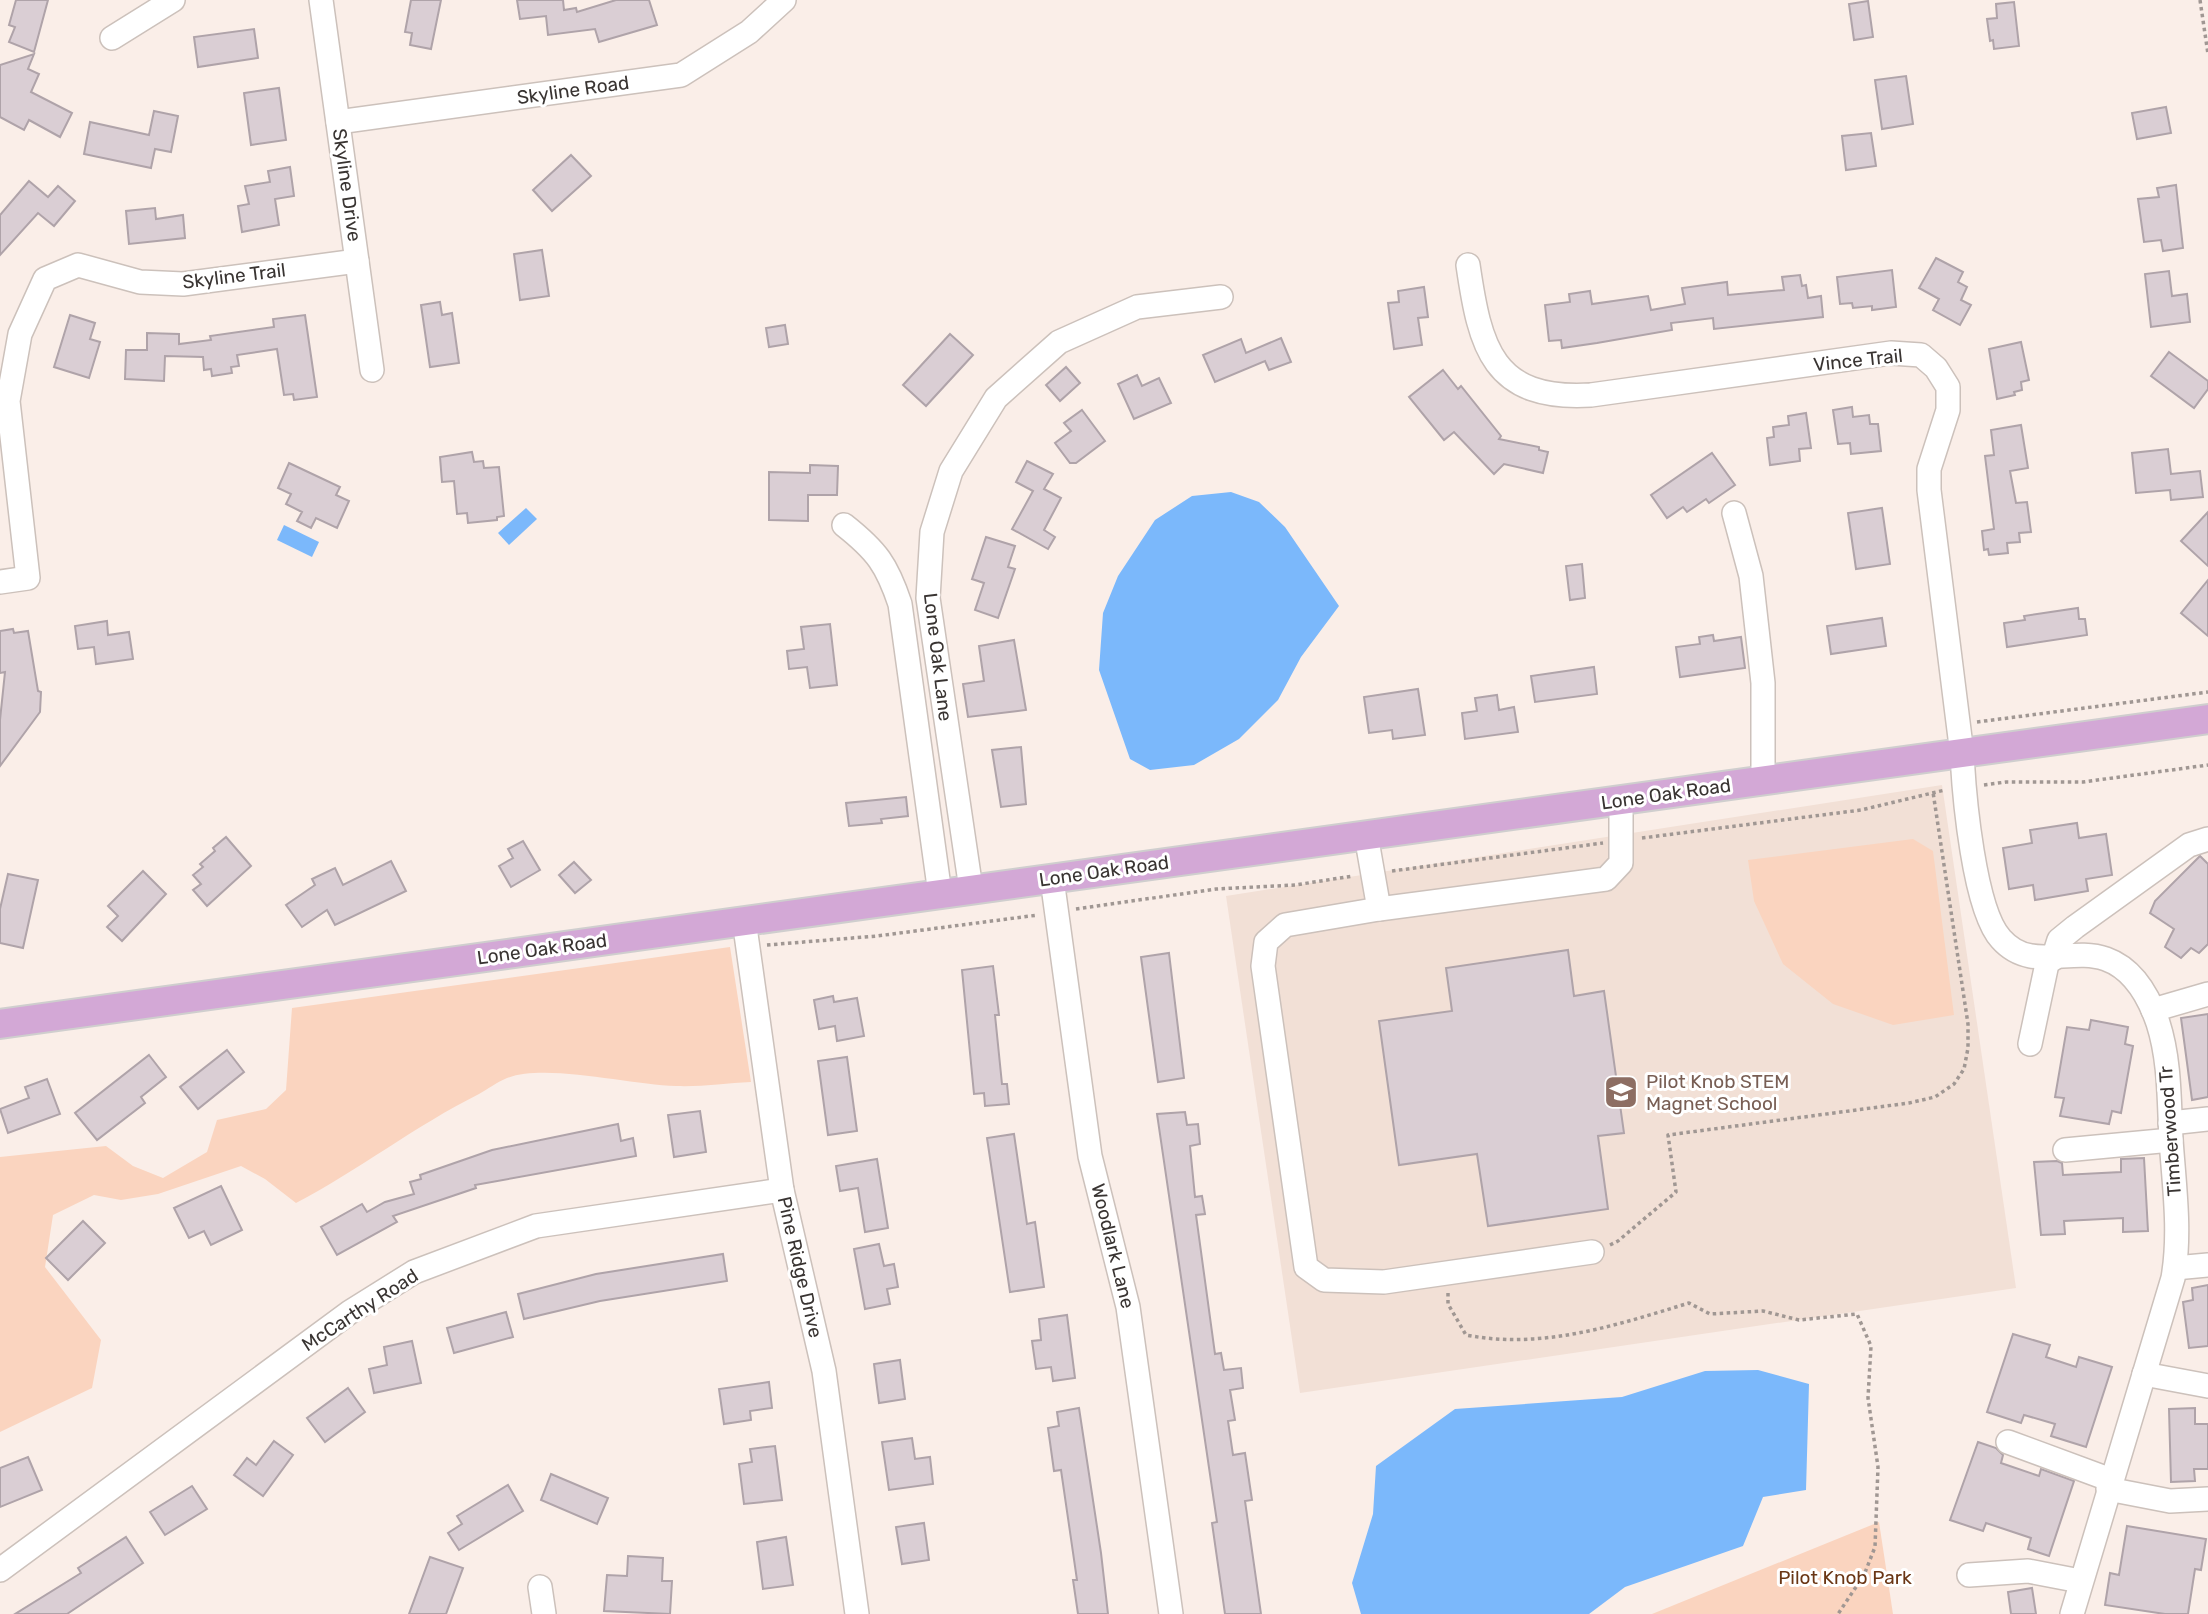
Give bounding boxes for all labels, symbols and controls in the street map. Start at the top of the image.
street label: Skyline Road [515,71,631,109]
street label: Skyline Drive [328,127,366,243]
street label: Skyline Trail [181,258,287,294]
street label: Vince Trail [1812,344,1904,376]
street label: Lone Oak Lane [919,591,957,723]
street label: Lone Oak Road [1600,774,1732,814]
street label: Lone Oak Road [1038,851,1170,891]
street label: Lone Oak Road [476,929,608,969]
street label: Timberwood Tr [2154,1064,2186,1197]
place label: Pilot Knob STEM Magnet School [1646,1070,1789,1115]
school or university icon: Pilot Knob STEM Magnet School [1602,1073,1640,1111]
street label: Woodlark Lane [1086,1181,1140,1311]
street label: Pine Ridge Drive [773,1194,827,1340]
street label: McCarthy Road [297,1264,423,1356]
park label: Pilot Knob Park [1778,1566,1912,1589]

